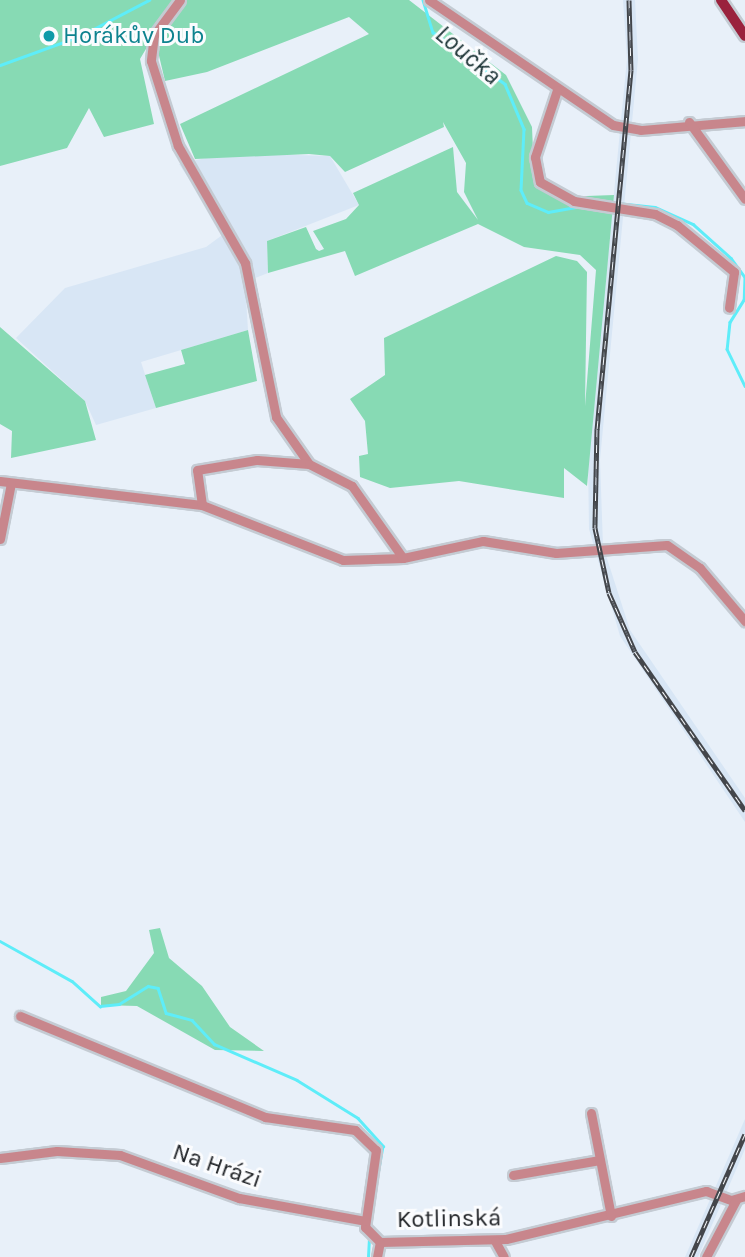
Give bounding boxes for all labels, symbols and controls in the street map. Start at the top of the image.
water label: Loučka [429,19,507,91]
place label: Horákův Dub [63,22,204,50]
marker: Horákův Dub [41,28,57,44]
street label: Na Hrázi [169,1137,265,1195]
street label: Kotlinská [397,1204,501,1234]

